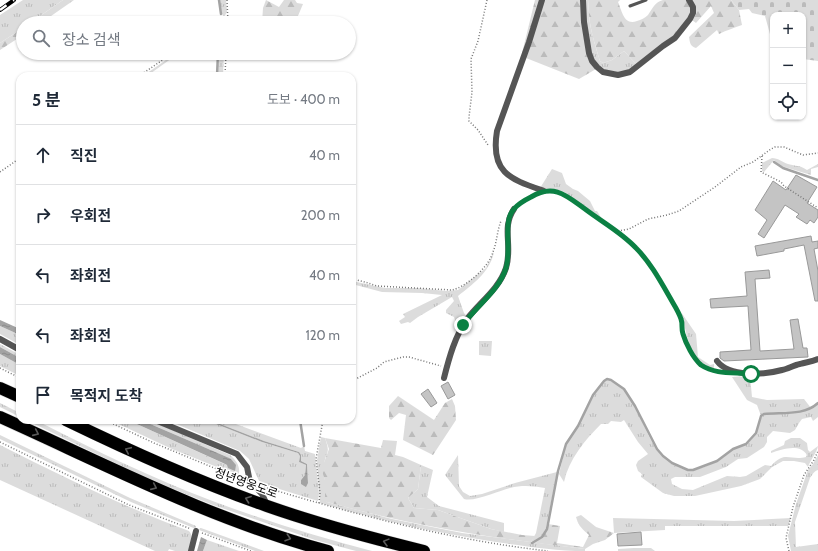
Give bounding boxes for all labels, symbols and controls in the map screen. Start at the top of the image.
map controls [770,12,806,120]
button: + [770,12,806,48]
search box [16,16,356,60]
icon: search [30,27,52,49]
text: 장소 검색 [62,31,121,49]
button: − [770,48,806,84]
button: locate [770,84,806,120]
text: 5 분 [32,90,61,110]
text: 도보 · 400 m [267,91,340,107]
icon: ahead [32,144,54,166]
text: 직진 [70,147,98,165]
text: 40 m [309,147,340,163]
icon: right [32,204,54,226]
text: 우회전 [70,207,111,225]
text: 200 m [301,207,340,223]
icon: left [32,264,54,286]
text: 좌회전 [70,267,111,285]
text: 40 m [309,267,340,283]
route end [454,316,472,334]
icon: left [32,324,54,346]
text: 좌회전 [70,327,111,345]
text: 120 m [306,327,340,343]
route start [742,365,760,383]
icon: arrive [32,384,54,406]
text: 목적지 도착 [70,387,142,405]
one-way arrow [31,428,39,436]
one-way arrow [125,447,133,455]
street label: 청년영웅도로 [212,464,280,501]
one-way arrow [149,482,157,490]
one-way arrow [245,496,252,504]
one-way arrow [284,533,291,542]
one-way arrow [383,538,389,546]

